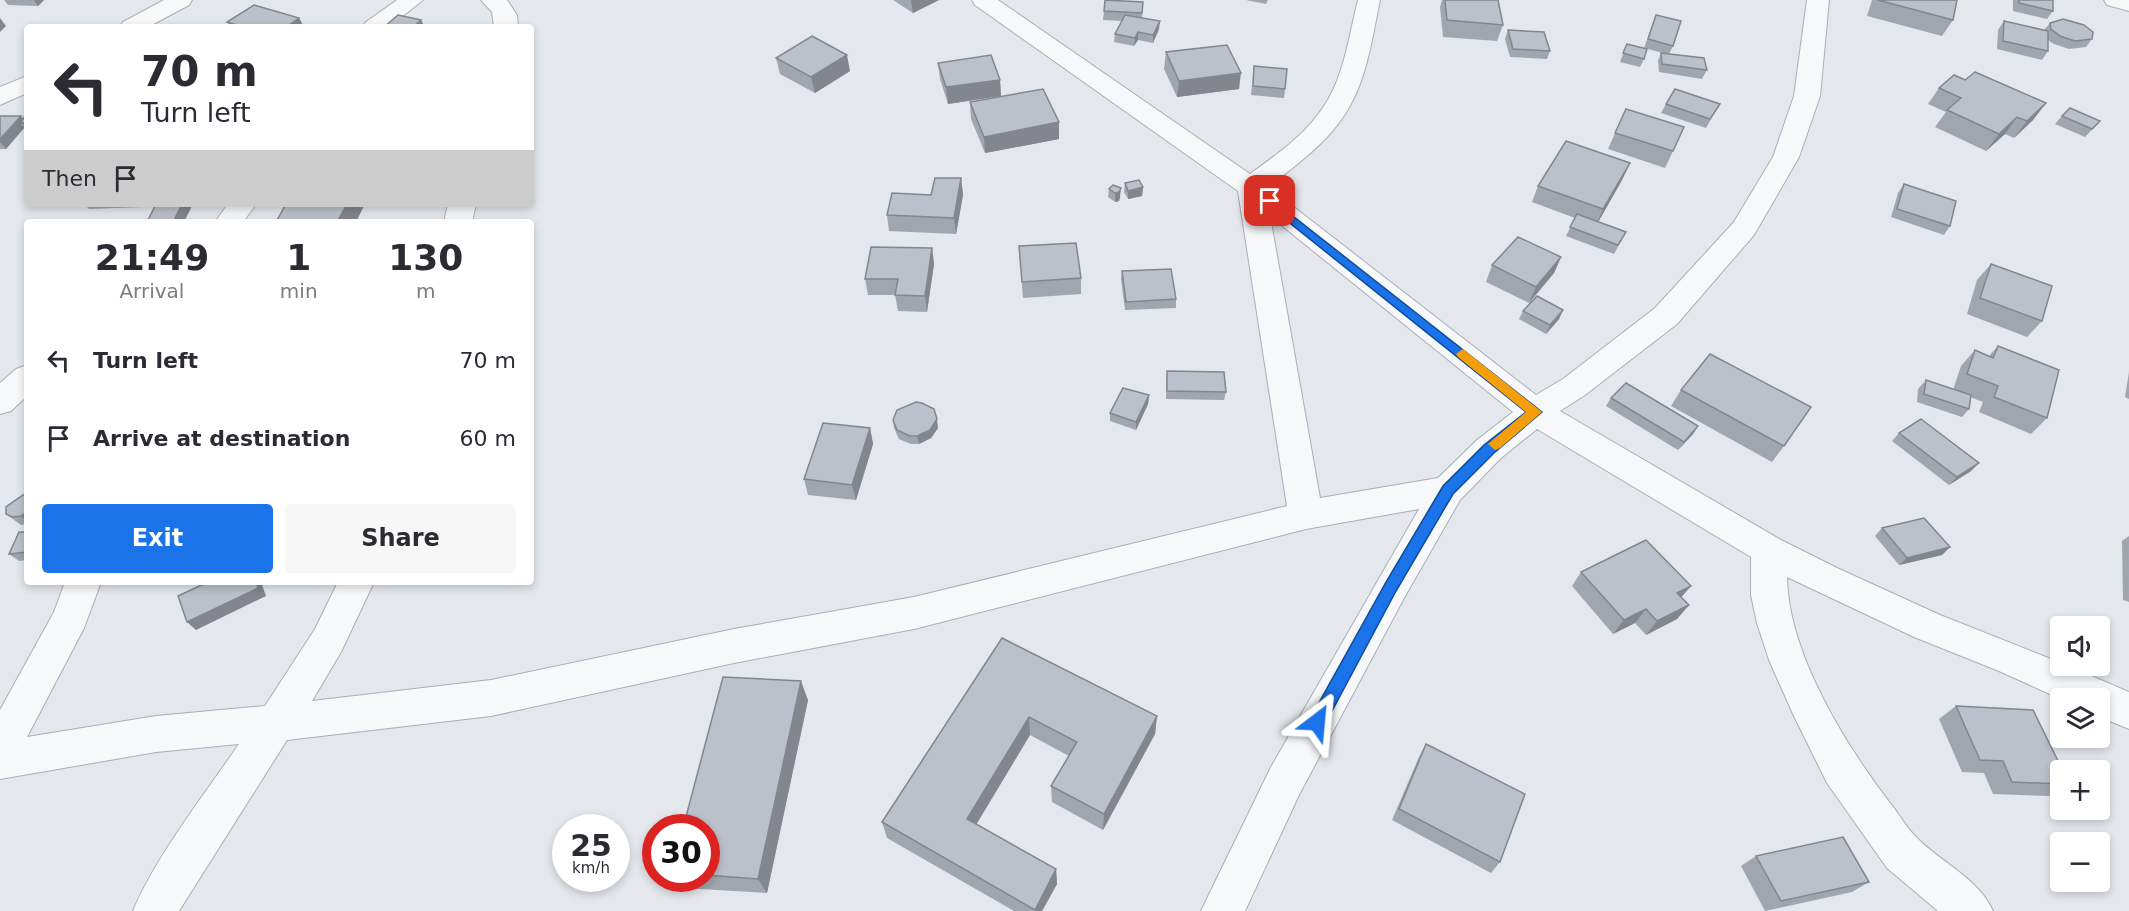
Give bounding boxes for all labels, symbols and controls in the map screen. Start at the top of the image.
text: 70 m [141,47,258,96]
icon: left [42,48,120,126]
text: Turn left [141,97,251,128]
icon: arrive [109,162,142,195]
text: Then [42,166,97,191]
pin [1244,175,1295,226]
icon: arrive [1253,184,1286,217]
text: 21:49 [95,237,209,278]
text: 1 [286,237,311,278]
text: 130 [388,237,463,278]
text: Arrival [119,279,184,303]
text: min [280,279,318,303]
text: m [416,279,436,303]
icon: left [42,344,75,377]
text: Turn left [93,348,198,373]
text: 70 m [460,348,516,373]
icon: arrive [42,422,75,455]
text: Arrive at destination [93,426,350,451]
text: 60 m [460,426,516,451]
button: Exit [42,504,273,573]
button: Share [285,504,516,573]
map controls [2050,616,2110,892]
button: sound [2050,616,2110,676]
button: layers [2050,688,2110,748]
position arrow [1285,690,1349,754]
button: + [2050,760,2110,820]
speed limit sign: 30 [642,814,720,892]
text: 25 [570,828,612,863]
button: − [2050,832,2110,892]
text: km/h [572,859,610,877]

